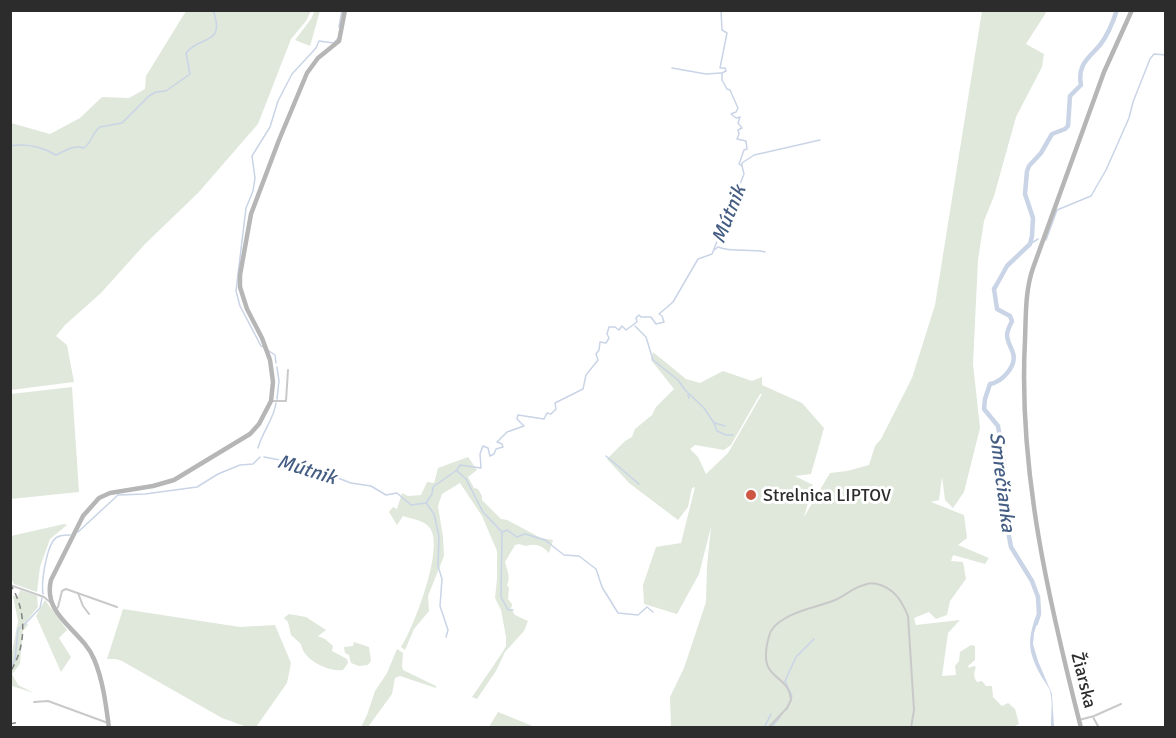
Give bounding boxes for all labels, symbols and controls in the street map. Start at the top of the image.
water label: Mútnik [706,180,752,247]
water label: Smrečianka [984,431,1021,534]
water label: Mútnik [274,449,341,491]
place label: Strelnica LIPTOV [763,484,892,506]
marker: Strelnica LIPTOV [744,488,758,502]
street label: Žiarska [1066,650,1102,710]

